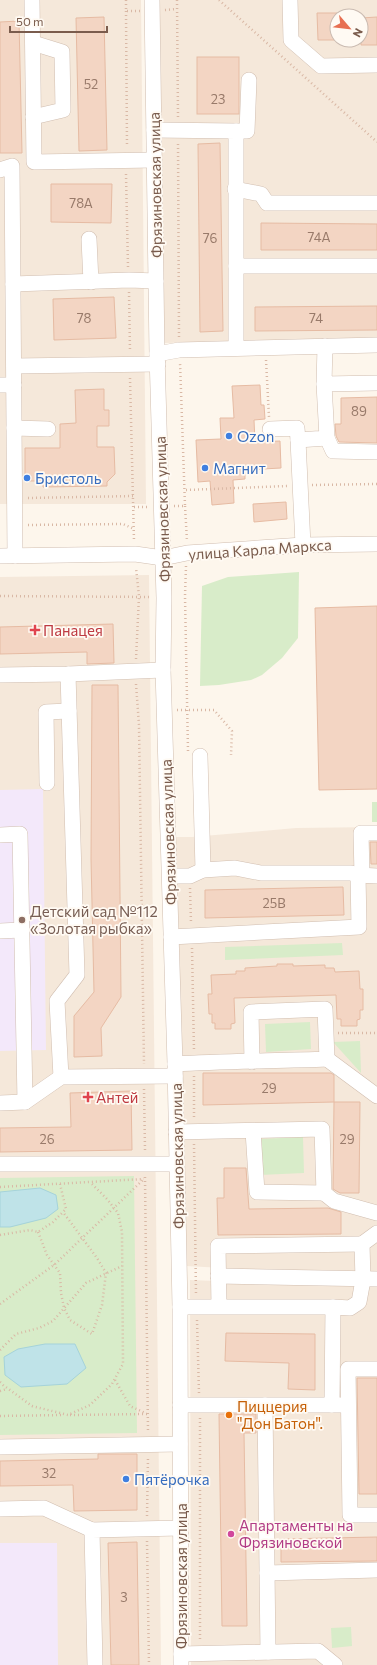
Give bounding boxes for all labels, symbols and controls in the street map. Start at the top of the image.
scale bar [10,8,107,34]
north arrow [329,8,369,48]
text: 50 m [16,14,44,28]
text: N [351,26,366,40]
house number: 52 [84,76,98,92]
house number: 23 [211,91,225,107]
street label: Фрязиновская улица [145,112,165,258]
house number: 78А [69,195,93,211]
house number: 74А [308,229,330,245]
house number: 76 [203,230,217,246]
house number: 78 [77,310,91,326]
house number: 74 [309,310,323,326]
house number: 89 [351,403,367,419]
place label: Ozon [237,427,274,445]
marker: Ozon [224,431,234,441]
street label: Фрязиновская улица [150,436,174,582]
place label: Магнит [213,459,266,477]
marker: Магнит [200,463,210,473]
place label: Бристоль [35,469,102,487]
marker: Бристоль [22,473,32,483]
street label: улица Карла Маркса [188,535,332,563]
place label: Панацея [43,621,103,639]
marker: Панацея [30,625,40,635]
street label: Фрязиновская улица [156,759,180,905]
house number: 25В [262,895,286,911]
place label: Детский сад №112 «Золотая рыбка» [30,902,158,937]
marker: Детский сад №112 «Золотая рыбка» [17,915,27,925]
house number: 29 [261,1080,277,1096]
street label: Фрязиновская улица [167,1083,187,1229]
place label: Антей [96,1088,138,1106]
marker: Антей [83,1092,93,1102]
house number: 26 [39,1131,55,1147]
house number: 29 [339,1131,355,1147]
place label: Пиццерия "Дон Батон". [237,1397,323,1432]
marker: Пиццерия "Дон Батон". [224,1410,234,1420]
house number: 32 [42,1465,56,1481]
place label: Пятёрочка [134,1470,209,1488]
marker: Пятёрочка [121,1474,131,1484]
street label: Фрязиновская улица [172,1503,190,1649]
place label: Апартаменты на Фрязиновской [239,1516,353,1551]
marker: Апартаменты на Фрязиновской [226,1529,236,1539]
house number: 3 [120,1589,128,1605]

